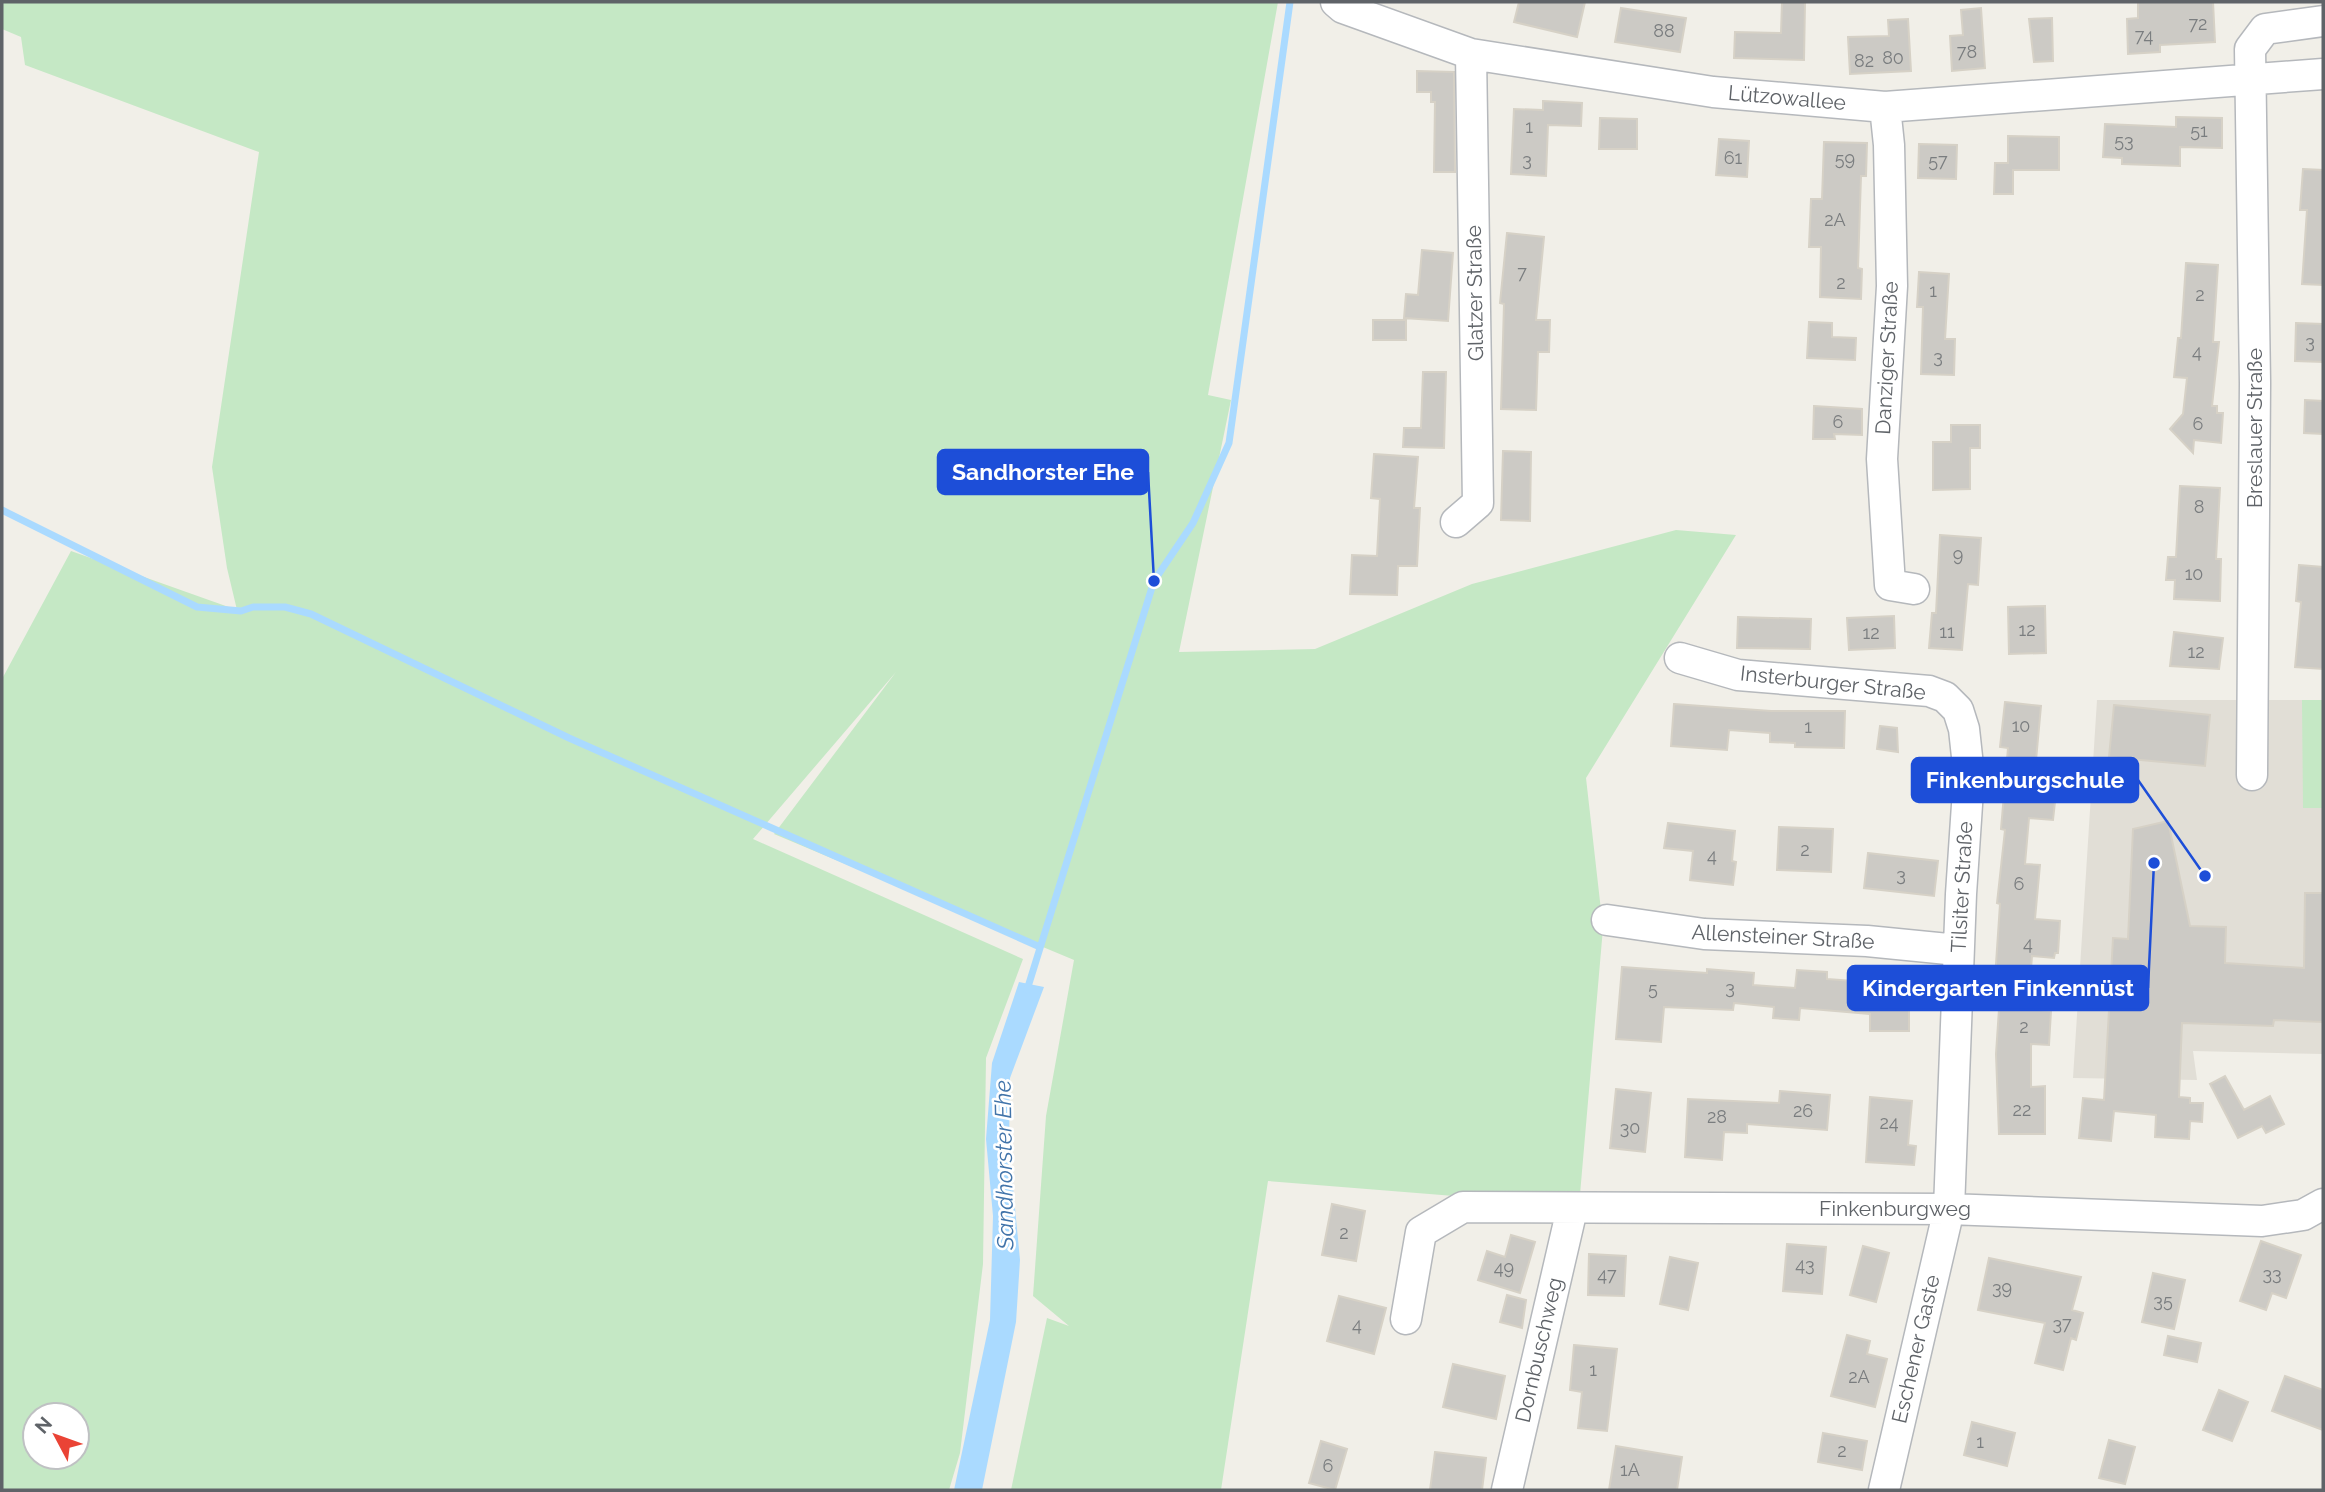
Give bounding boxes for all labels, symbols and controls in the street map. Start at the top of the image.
house number: 72 [2188,13,2208,34]
house number: 88 [1653,20,1675,41]
house number: 74 [2135,25,2153,46]
house number: 78 [1957,41,1977,62]
house number: 80 [1882,47,1904,68]
house number: 82 [1854,50,1874,71]
street label: Lützowallee [1727,80,1847,115]
house number: 1 [1525,116,1533,137]
house number: 51 [2190,120,2208,141]
house number: 53 [2114,130,2134,151]
house number: 61 [1724,147,1743,168]
house number: 59 [1835,148,1855,169]
house number: 3 [1522,149,1532,170]
house number: 57 [1928,150,1948,171]
house number: 2A [1824,209,1846,230]
street label: Glatzer Straße [1461,225,1488,361]
house number: 7 [1517,262,1527,283]
house number: 2 [1836,272,1846,293]
house number: 1 [1929,280,1937,301]
street label: Danziger Straße [1870,281,1903,435]
house number: 2 [2195,284,2205,305]
house number: 3 [2305,331,2315,352]
house number: 4 [2192,341,2202,362]
house number: 3 [1933,346,1943,367]
street label: Breslauer Straße [2242,348,2267,508]
house number: 6 [1833,411,1844,432]
house number: 6 [2193,413,2204,434]
callout: Sandhorster Ehe [938,450,1148,494]
text: Sandhorster Ehe [952,458,1134,485]
house number: 8 [2194,496,2204,517]
house number: 9 [1953,544,1963,565]
house number: 10 [2185,563,2203,584]
house number: 12 [2018,619,2036,640]
house number: 11 [1939,621,1955,642]
house number: 12 [1862,622,1880,643]
house number: 12 [2187,641,2205,662]
street label: Insterburger Straße [1739,660,1927,705]
house number: 10 [2012,715,2030,736]
house number: 1 [1804,716,1812,737]
callout: Finkenburgschule [1912,758,2138,802]
text: Finkenburgschule [1926,766,2124,793]
street label: Tilsiter Straße [1946,821,1977,953]
house number: 2 [1800,839,1810,860]
house number: 4 [1707,845,1717,866]
house number: 3 [1896,864,1906,885]
house number: 6 [2014,873,2025,894]
street label: Allensteiner Straße [1691,919,1875,954]
house number: 4 [2023,933,2033,954]
callout: Kindergarten Finkennüst [1848,966,2148,1010]
text: Kindergarten Finkennüst [1862,974,2134,1001]
house number: 3 [1725,977,1735,998]
house number: 5 [1648,978,1658,999]
house number: 2 [2019,1016,2029,1037]
water label: Sandhorster Ehe [989,1080,1018,1251]
house number: 22 [2013,1099,2031,1120]
house number: 26 [1793,1100,1813,1121]
house number: 28 [1707,1106,1727,1127]
house number: 24 [1879,1112,1899,1133]
house number: 30 [1620,1117,1640,1138]
street label: Finkenburgweg [1819,1196,1971,1221]
house number: 2 [1339,1222,1349,1243]
house number: 43 [1795,1254,1815,1275]
house number: 49 [1494,1257,1514,1278]
house number: 33 [2262,1263,2282,1284]
house number: 47 [1597,1264,1617,1285]
street label: Eschener Gaste [1886,1272,1945,1426]
street label: Dornbuschweg [1510,1275,1567,1425]
house number: 39 [1992,1277,2012,1298]
house number: 35 [2153,1290,2173,1311]
house number: 37 [2052,1313,2072,1334]
house number: 4 [1352,1314,1362,1335]
house number: 1 [1589,1359,1597,1380]
house number: 2A [1848,1366,1870,1387]
north arrow [21,1401,91,1471]
text: N [30,1412,56,1438]
house number: 1 [1976,1431,1984,1452]
house number: 2 [1837,1440,1847,1461]
house number: 6 [1323,1455,1334,1476]
house number: 1A [1620,1459,1640,1480]

